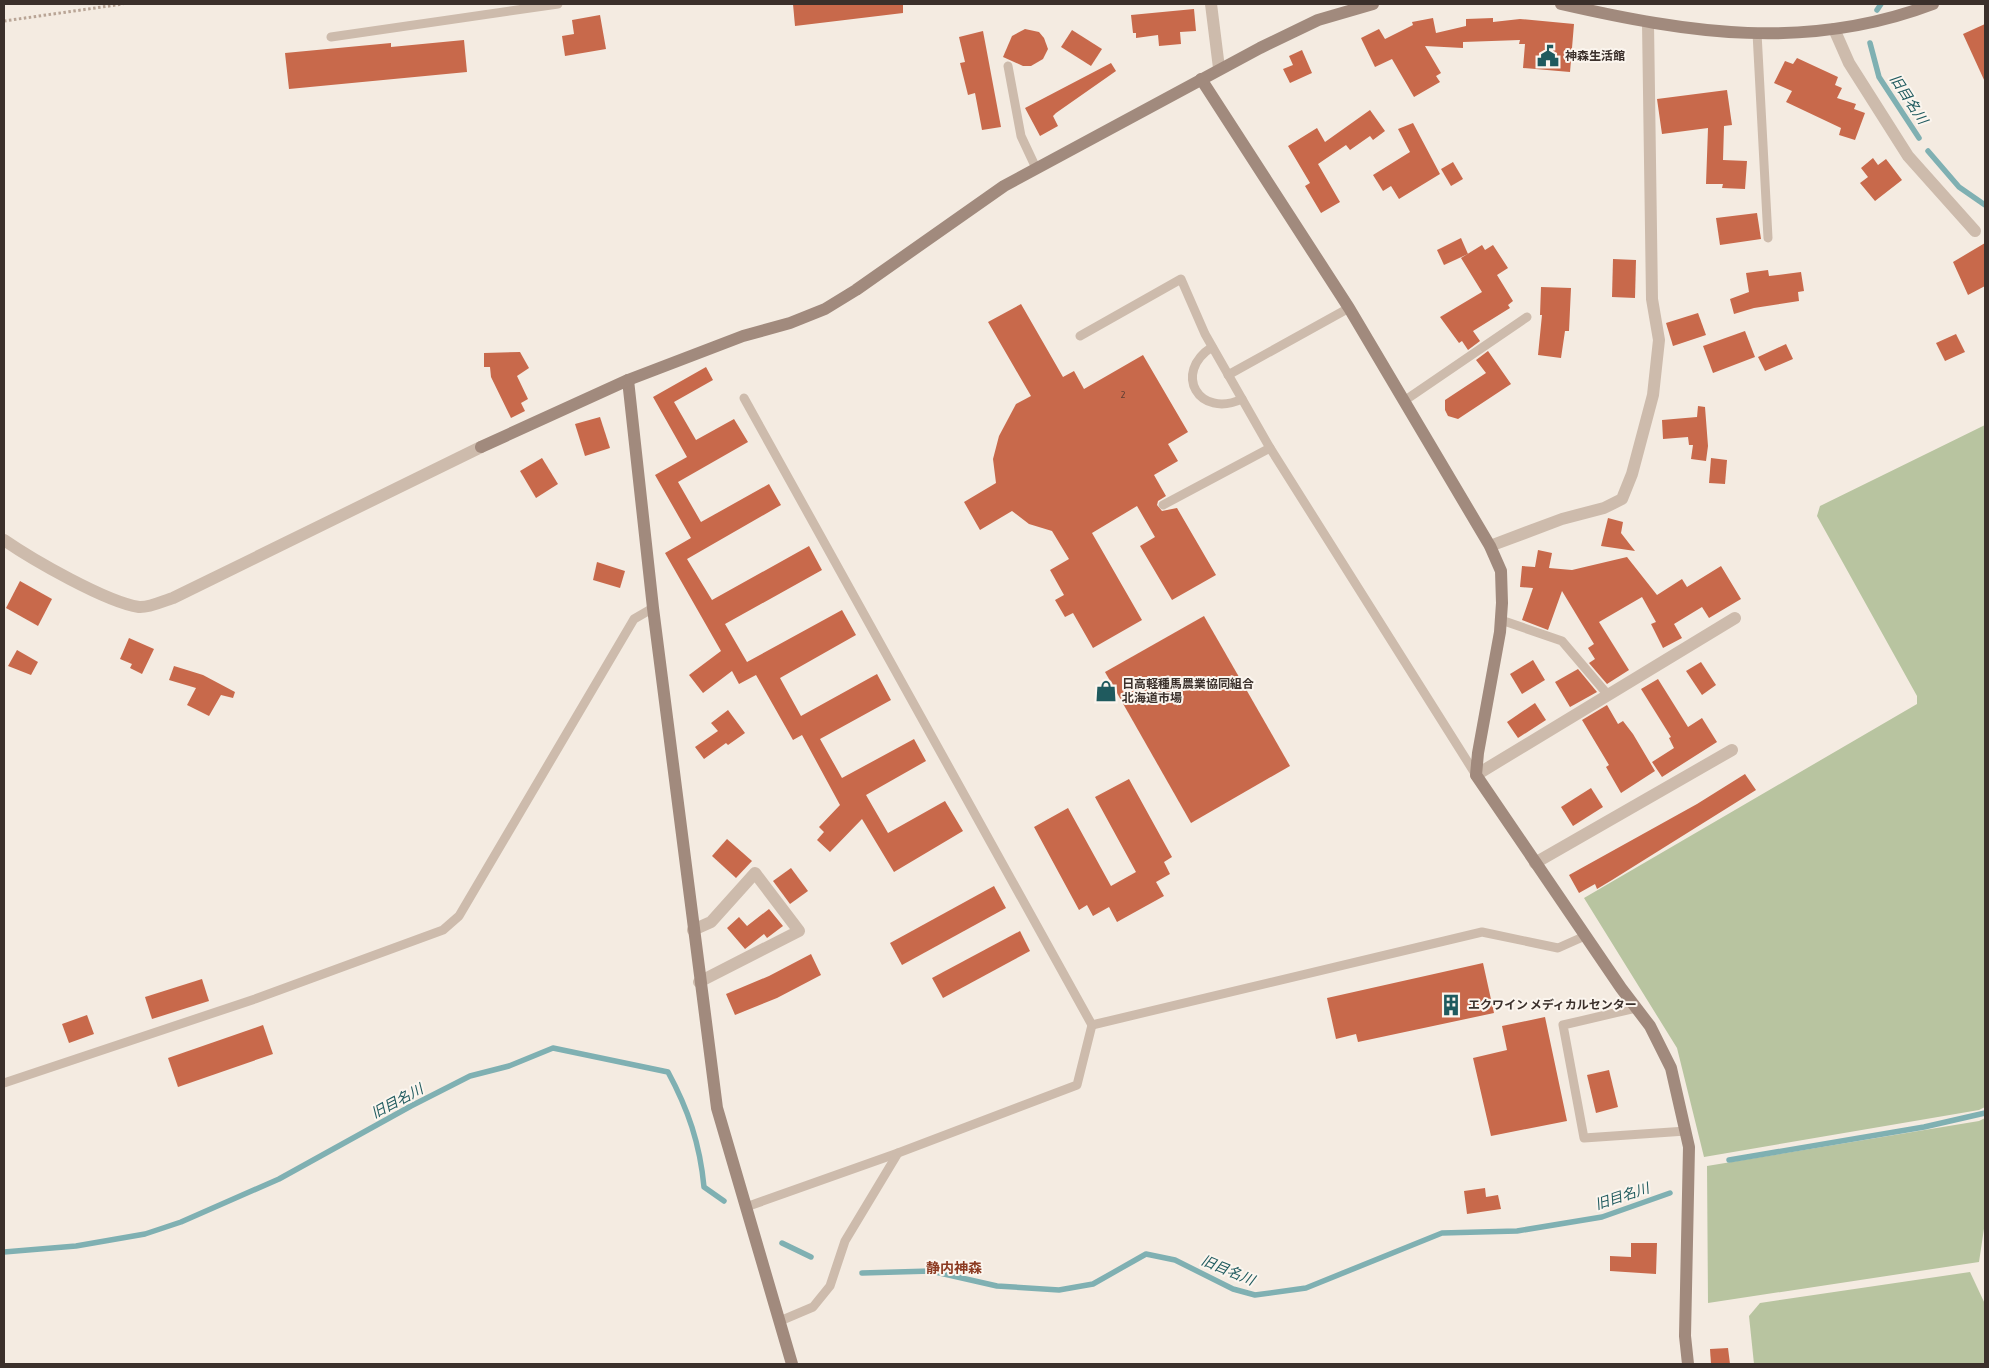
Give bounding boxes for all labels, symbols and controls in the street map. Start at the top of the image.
public building icon: 神森生活館 [1535,43,1561,69]
place label: 神森生活館 [1565,49,1625,63]
water label: 旧目名川 [1887,71,1932,129]
house number: 2 [1121,389,1126,400]
place label: 日高軽種馬農業協同組合 北海道市場 [1122,677,1254,705]
shop icon: 日高軽種馬農業協同組合 北海道市場 [1093,678,1119,704]
building icon: エクワイン メディカルセンター [1438,992,1464,1018]
place label: エクワイン メディカルセンター [1468,998,1637,1012]
water label: 旧目名川 [369,1080,427,1121]
water label: 旧目名川 [1593,1179,1653,1212]
water label: 旧目名川 [1199,1252,1259,1289]
district label: 静内神森 [926,1260,982,1276]

